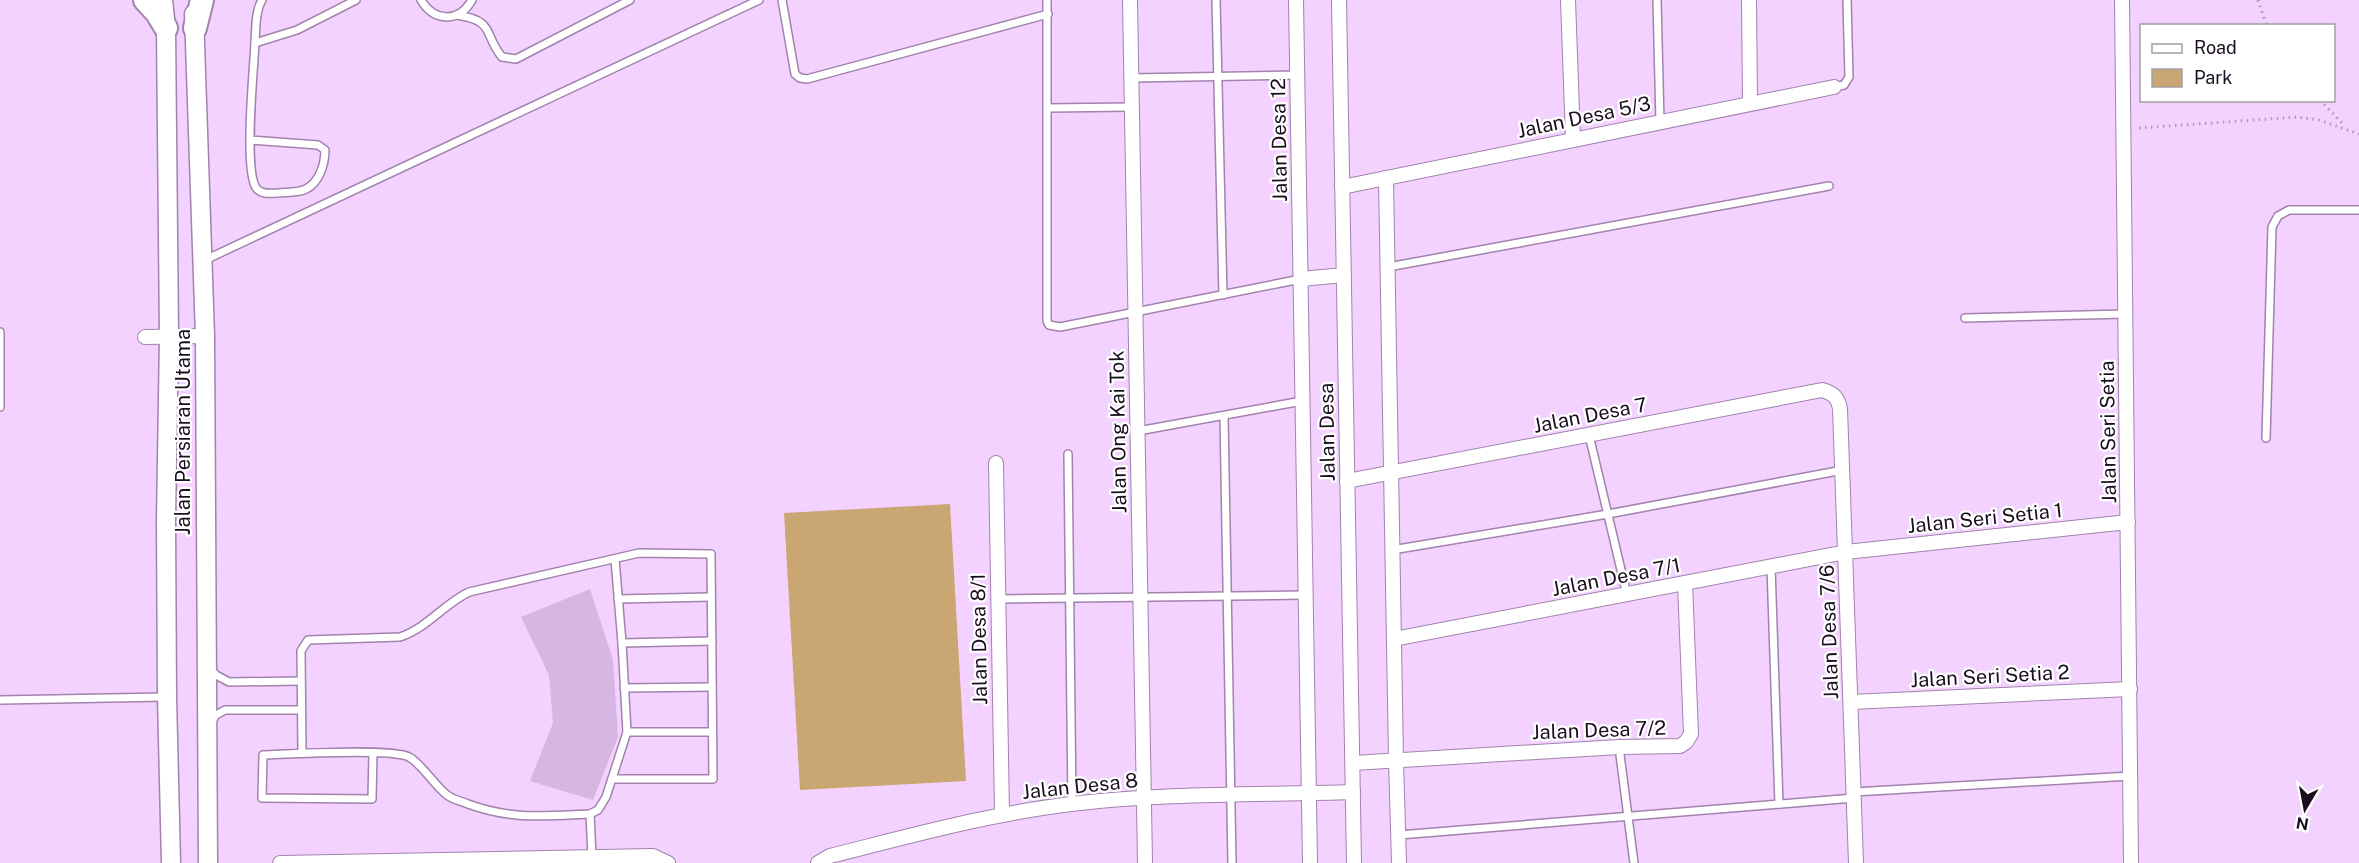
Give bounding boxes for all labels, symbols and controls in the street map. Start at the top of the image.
legend [2140,24,2335,102]
text: Road [2194,37,2237,58]
text: Park [2194,67,2232,88]
street label: Jalan Desa 12 [1266,78,1292,202]
street label: Jalan Desa 5/3 [1515,91,1653,143]
street label: Jalan Persiaran Utama [171,329,195,535]
street label: Jalan Ong Kai Tok [1105,350,1131,514]
street label: Jalan Seri Setia [2095,360,2121,504]
street label: Jalan Desa [1314,382,1340,482]
street label: Jalan Desa 7 [1531,392,1649,438]
street label: Jalan Seri Setia 1 [1906,498,2064,538]
street label: Jalan Desa 7/1 [1550,553,1682,601]
street label: Jalan Desa 7/6 [1815,564,1843,700]
street label: Jalan Desa 8/1 [966,573,992,705]
street label: Jalan Seri Setia 2 [1910,660,2070,692]
street label: Jalan Desa 7/2 [1531,716,1667,744]
street label: Jalan Desa 8 [1021,768,1139,804]
north arrow [2275,779,2335,839]
text: N [2295,813,2310,834]

